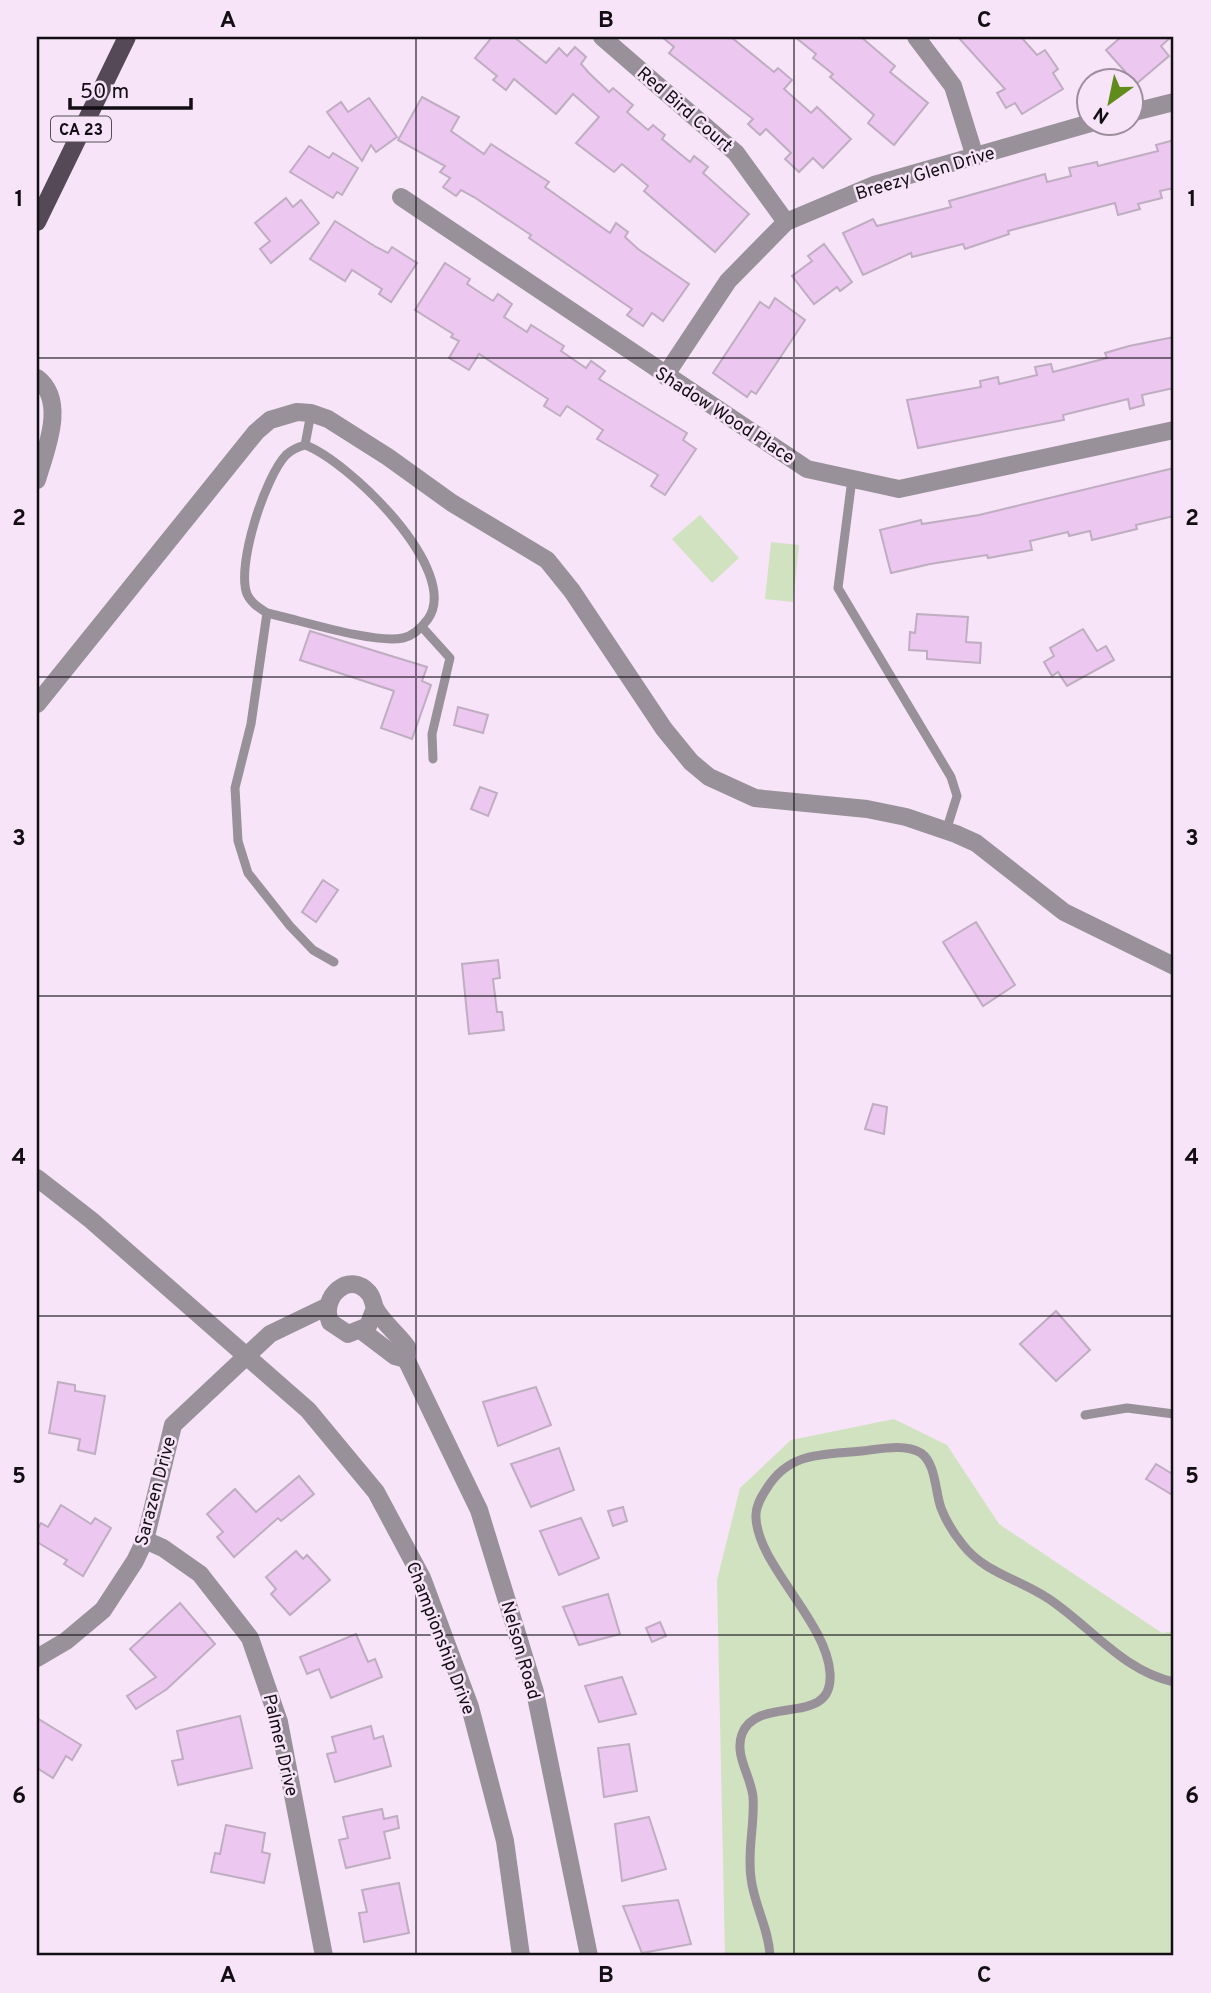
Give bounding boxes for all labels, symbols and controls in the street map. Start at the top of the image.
text: A [220,7,236,36]
text: B [598,7,614,36]
text: C [977,7,991,36]
street label: Red Bird Court [631,62,737,158]
scale bar [70,66,191,110]
north arrow [1074,66,1144,136]
text: 50 m [80,79,129,106]
text: N [1090,101,1114,128]
road number: CA 23 [51,116,111,141]
street label: Breezy Glen Drive [853,142,998,207]
text: 1 [14,186,24,215]
text: 1 [1187,186,1197,215]
street label: Shadow Wood Place [650,363,798,470]
text: 2 [12,505,26,534]
text: 2 [1185,505,1199,534]
text: 3 [12,825,26,854]
text: 3 [1185,825,1199,854]
text: 4 [12,1144,26,1173]
text: 4 [1185,1144,1199,1173]
street label: Sarazen Drive [131,1434,182,1549]
text: 5 [12,1463,26,1492]
text: 5 [1185,1463,1199,1492]
street label: Championship Drive [400,1559,479,1718]
street label: Nelson Road [495,1598,545,1702]
street label: Palmer Drive [257,1692,302,1799]
text: 6 [12,1783,26,1812]
text: 6 [1185,1783,1199,1812]
text: A [220,1962,236,1991]
text: B [598,1962,614,1991]
text: C [977,1962,991,1991]

